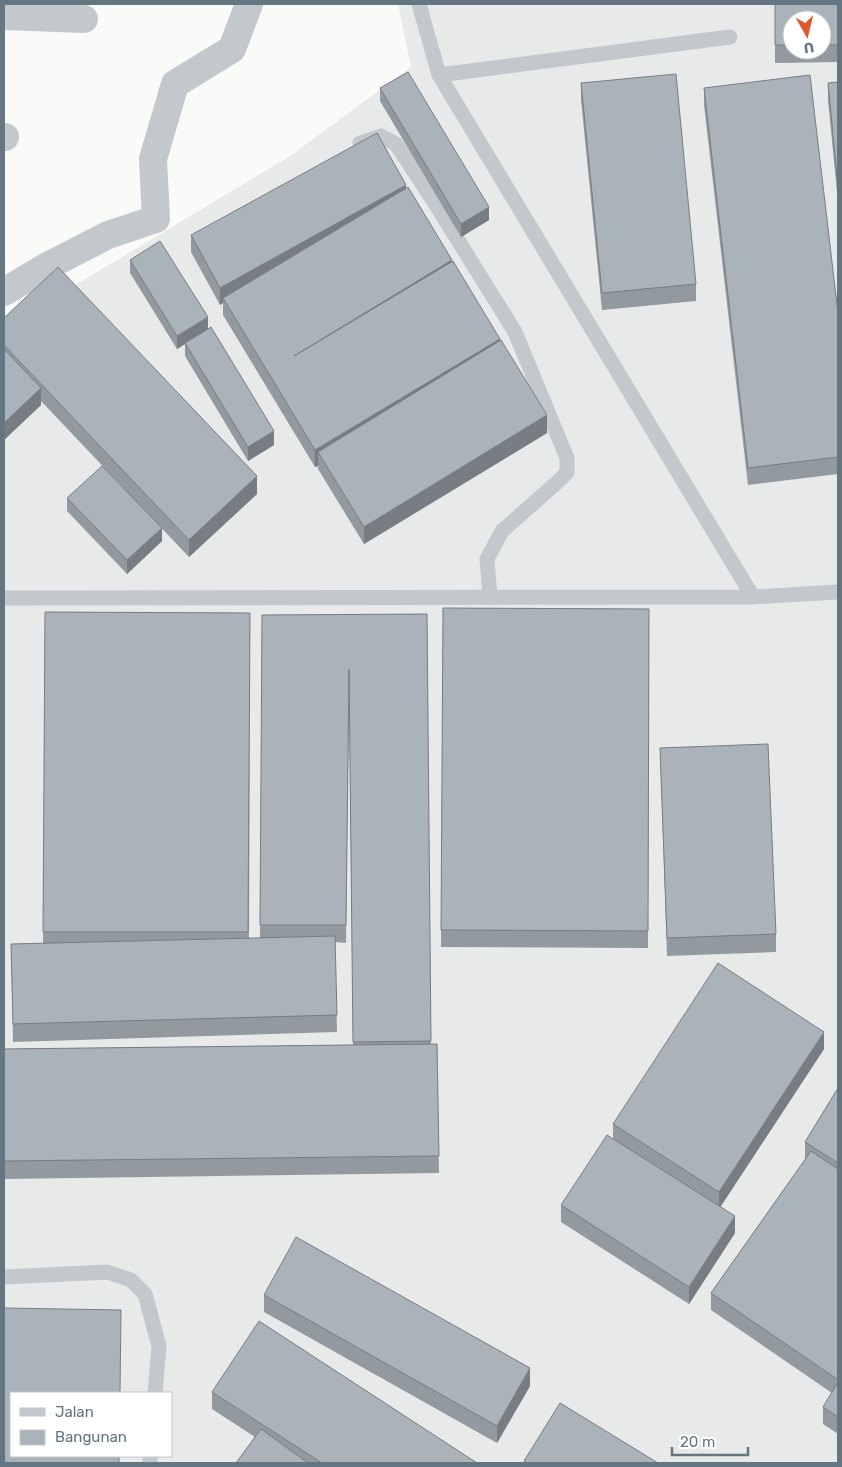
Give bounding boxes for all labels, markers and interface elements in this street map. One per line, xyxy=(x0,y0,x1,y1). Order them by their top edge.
north arrow xyxy=(782,10,832,60)
text: U xyxy=(803,38,815,57)
legend xyxy=(10,1392,172,1457)
text: Jalan xyxy=(55,1403,94,1421)
scale bar xyxy=(672,1424,748,1456)
text: Bangunan xyxy=(55,1428,127,1446)
text: 20 m xyxy=(680,1433,715,1451)

